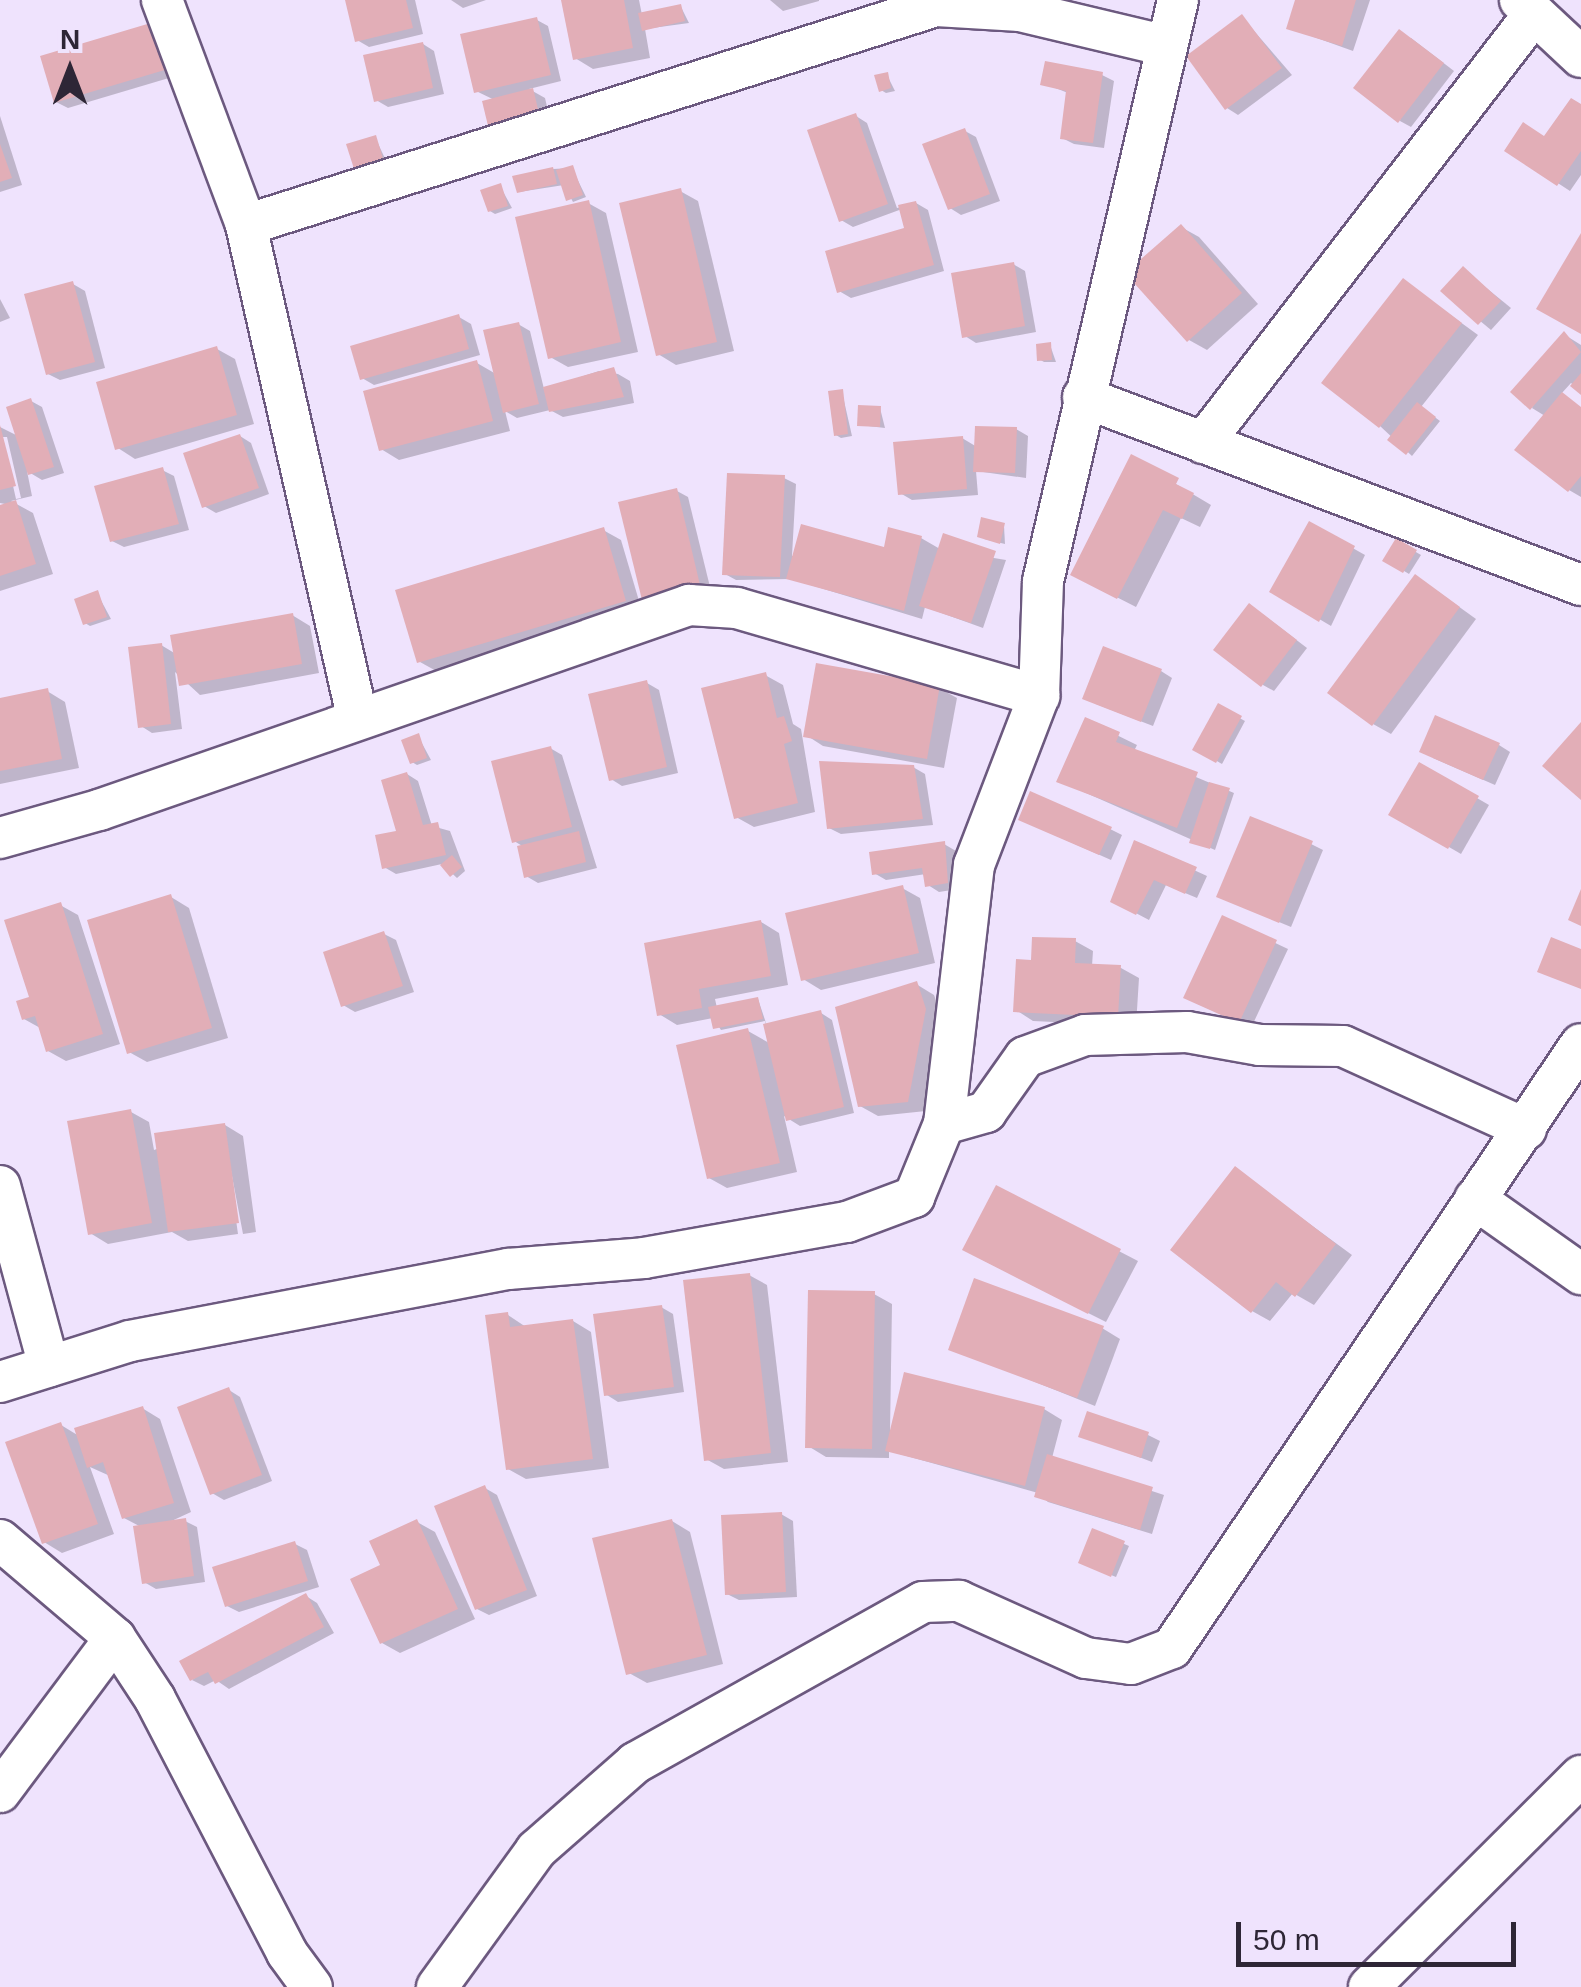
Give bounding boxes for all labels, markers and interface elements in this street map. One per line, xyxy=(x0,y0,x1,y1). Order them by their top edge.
north arrow xyxy=(20,20,120,120)
text: N xyxy=(60,24,80,55)
scale bar xyxy=(1241,1902,1521,1964)
text: 50 m xyxy=(1253,1923,1320,1956)

